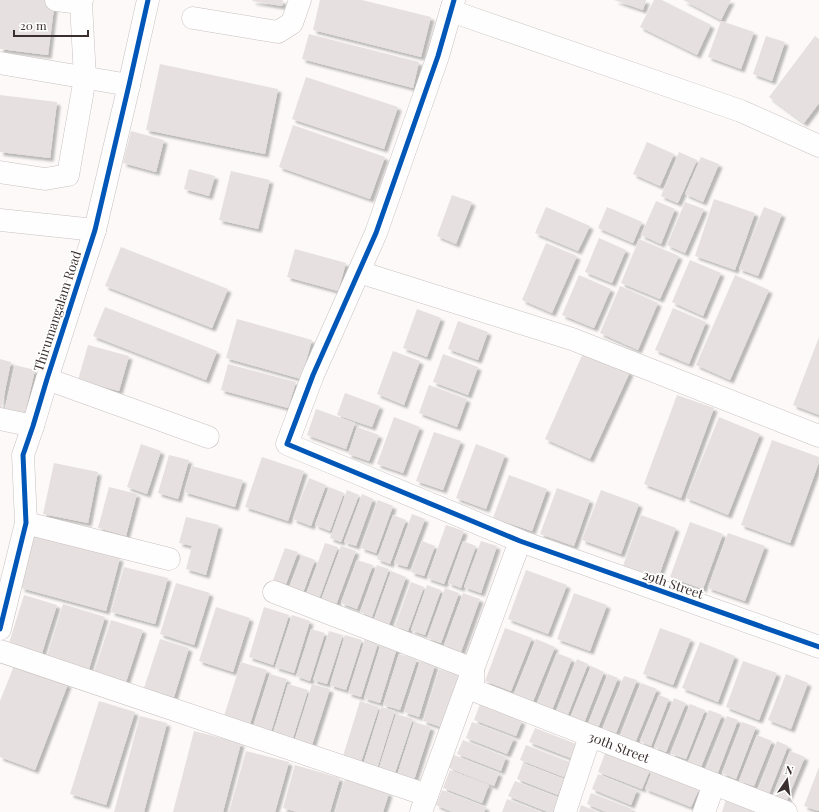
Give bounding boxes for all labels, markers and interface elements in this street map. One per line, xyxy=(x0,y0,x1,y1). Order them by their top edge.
scale bar xyxy=(14,12,88,38)
text: 20 m xyxy=(20,17,47,33)
street label: Thirumangalam Road xyxy=(29,248,84,373)
street label: 29th Street xyxy=(641,565,706,602)
street label: 30th Street xyxy=(586,727,652,766)
north arrow xyxy=(767,760,807,800)
text: N xyxy=(784,762,795,778)

